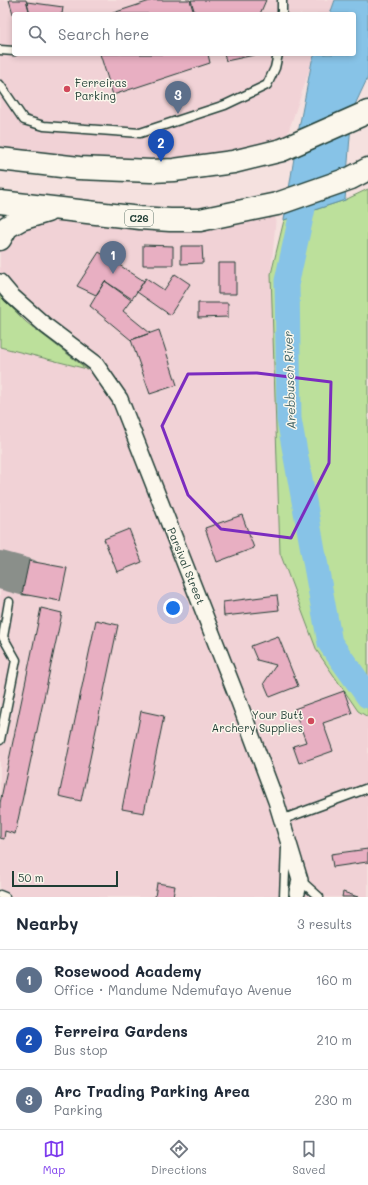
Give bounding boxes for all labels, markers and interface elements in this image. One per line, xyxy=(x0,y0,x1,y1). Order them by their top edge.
search box xyxy=(12,12,356,56)
icon: search xyxy=(26,23,48,45)
text: Search here xyxy=(58,24,149,44)
place label: Ferreiras Parking xyxy=(75,75,127,103)
pin: 3 xyxy=(165,81,191,114)
marker: Ferreiras Parking xyxy=(62,84,72,94)
pin: 2 xyxy=(148,129,174,162)
road number: C26 xyxy=(125,210,153,226)
pin: 1 xyxy=(100,241,126,274)
water label: Arebbusch River xyxy=(279,331,299,429)
street label: Parsival Street xyxy=(164,525,209,607)
your location xyxy=(163,598,183,618)
place label: Your Butt Archery Supplies xyxy=(212,707,303,735)
marker: Your Butt Archery Supplies xyxy=(306,716,316,726)
scale bar xyxy=(12,869,118,888)
text: 50 m xyxy=(18,870,44,885)
text: Nearby xyxy=(16,912,78,934)
text: 3 results xyxy=(297,915,352,932)
text: Rosewood Academy xyxy=(54,961,202,981)
text: 1 xyxy=(26,971,32,988)
text: 160 m xyxy=(316,971,352,988)
text: Office · Mandume Ndemufayo Avenue xyxy=(54,981,292,998)
text: Ferreira Gardens xyxy=(54,1021,188,1041)
text: 2 xyxy=(25,1031,33,1048)
text: 210 m xyxy=(316,1031,352,1048)
text: Bus stop xyxy=(54,1041,107,1058)
text: Arc Trading Parking Area xyxy=(54,1081,250,1101)
text: 3 xyxy=(25,1091,33,1108)
text: 230 m xyxy=(315,1091,352,1108)
text: Parking xyxy=(54,1101,102,1118)
tab: Map xyxy=(43,1138,65,1177)
tab: Directions xyxy=(151,1138,207,1177)
tab: Saved xyxy=(292,1138,325,1177)

